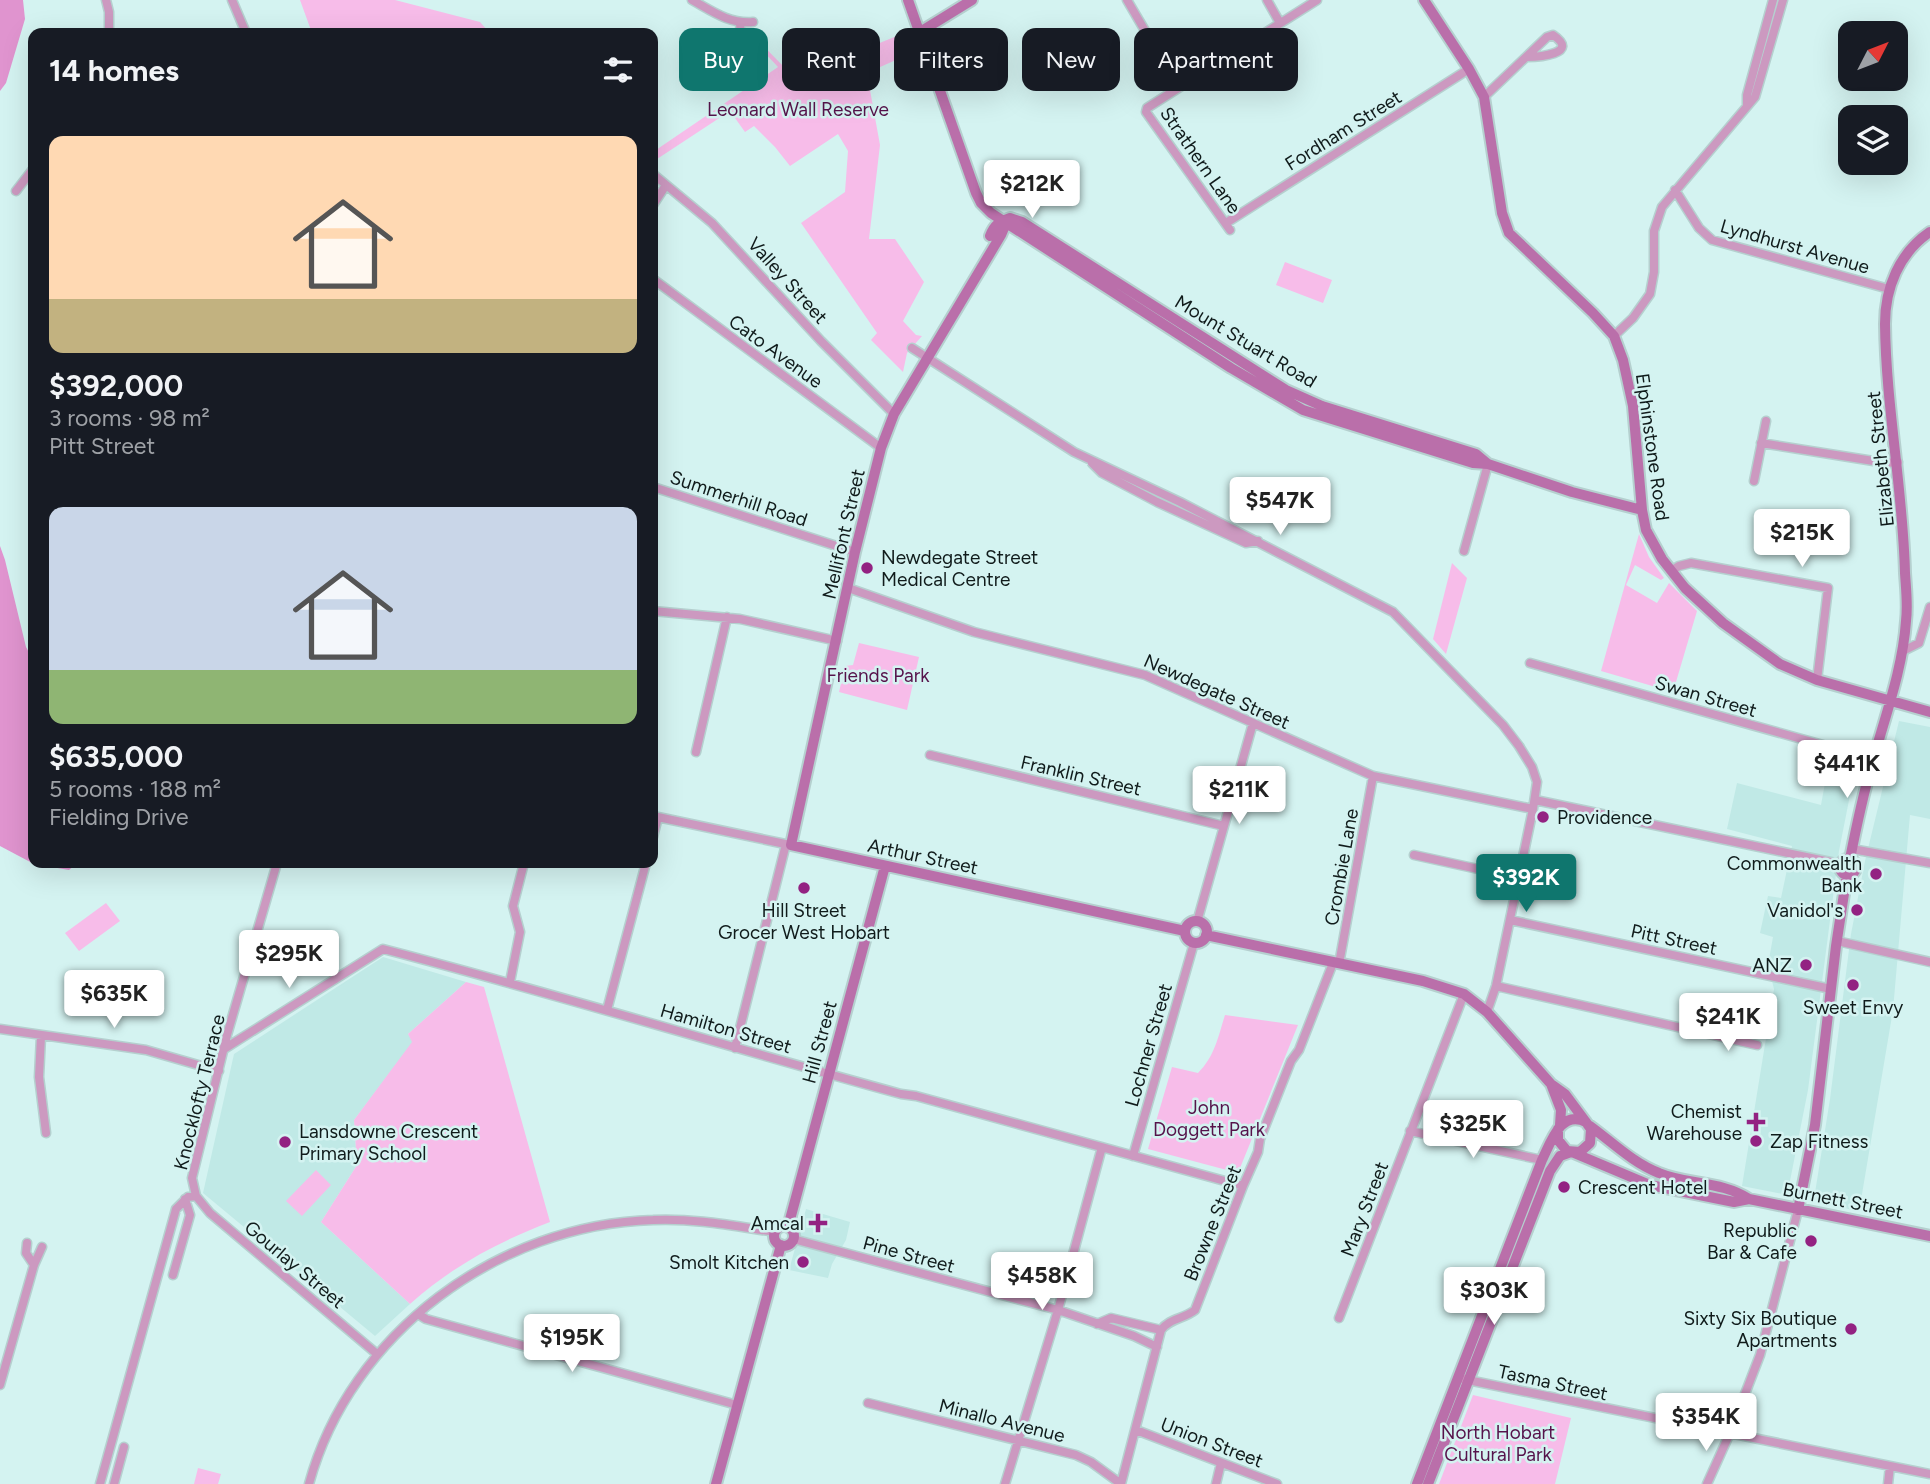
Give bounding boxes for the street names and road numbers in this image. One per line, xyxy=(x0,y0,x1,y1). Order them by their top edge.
street label: Fordham Street xyxy=(1281,85,1406,175)
street label: Strathern Lane xyxy=(1155,102,1246,218)
street label: Lyndhurst Avenue xyxy=(1718,214,1872,279)
street label: Valley Street xyxy=(743,232,832,328)
street label: Mount Stuart Road xyxy=(1171,290,1321,393)
street label: Cato Avenue xyxy=(724,310,827,393)
street label: Elphinstone Road xyxy=(1631,372,1674,522)
street label: Elizabeth Street xyxy=(1862,390,1899,528)
street label: Summerhill Road xyxy=(667,465,811,532)
street label: Mellifont Street xyxy=(817,467,870,601)
street label: Newdegate Street xyxy=(1140,649,1293,734)
street label: Swan Street xyxy=(1652,671,1759,722)
street label: Franklin Street xyxy=(1018,750,1143,801)
street label: Crombie Lane xyxy=(1320,807,1363,927)
street label: Arthur Street xyxy=(866,834,980,879)
street label: Pitt Street xyxy=(1629,919,1719,960)
street label: Lochner Street xyxy=(1120,981,1177,1109)
street label: Hill Street xyxy=(797,998,842,1086)
street label: Hamilton Street xyxy=(658,999,794,1058)
street label: Knocklofty Terrace xyxy=(169,1012,230,1172)
street label: Mary Street xyxy=(1336,1158,1393,1260)
street label: Browne Street xyxy=(1179,1162,1246,1284)
street label: Burnett Street xyxy=(1781,1178,1905,1223)
street label: Gourlay Street xyxy=(240,1216,350,1313)
street label: Pine Street xyxy=(860,1231,957,1278)
street label: Tasma Street xyxy=(1496,1360,1610,1405)
street label: Minallo Avenue xyxy=(936,1394,1067,1447)
street label: Union Street xyxy=(1157,1412,1266,1473)

